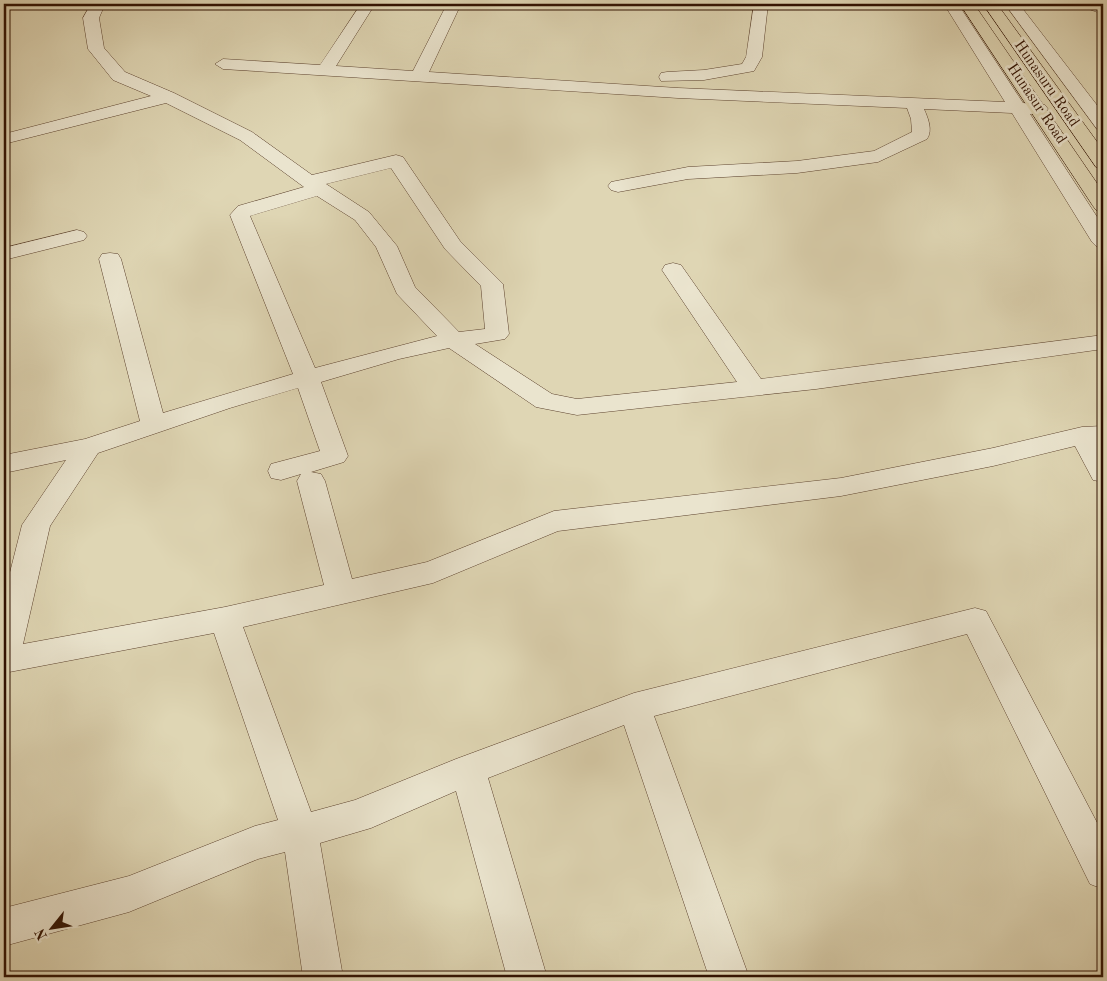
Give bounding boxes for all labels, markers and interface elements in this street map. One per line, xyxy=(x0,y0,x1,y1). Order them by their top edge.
street label: Hunasuru Road xyxy=(1011,38,1081,130)
street label: Hunasur Road xyxy=(1004,61,1068,147)
north arrow xyxy=(28,904,78,954)
text: N xyxy=(33,926,50,942)

